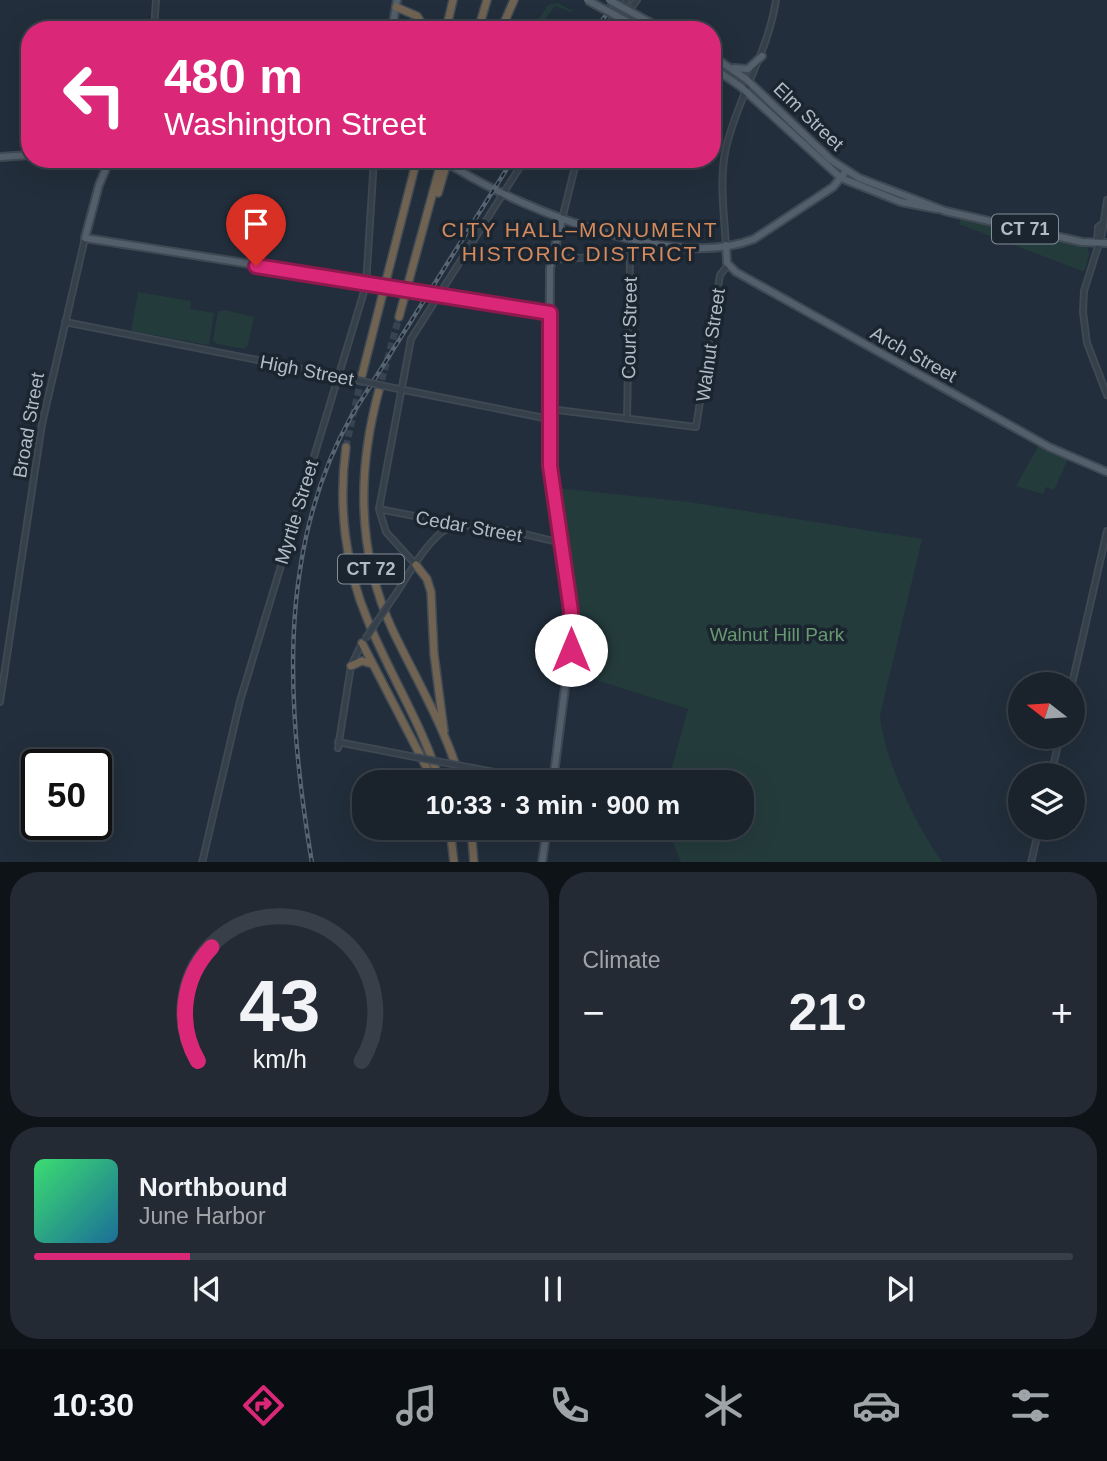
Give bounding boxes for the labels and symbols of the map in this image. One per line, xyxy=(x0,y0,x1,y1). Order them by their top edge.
street label: Elm Street xyxy=(769,78,848,155)
pin xyxy=(226,194,286,266)
road number: CT 71 xyxy=(992,214,1058,244)
district label: CITY HALL–MONUMENT HISTORIC DISTRICT xyxy=(441,218,719,265)
street label: Court Street xyxy=(618,276,641,379)
street label: Walnut Street xyxy=(692,286,729,403)
street label: Arch Street xyxy=(867,322,961,387)
street label: High Street xyxy=(258,351,356,390)
street label: Broad Street xyxy=(9,370,48,479)
street label: Myrtle Street xyxy=(271,457,322,567)
street label: Cedar Street xyxy=(414,507,524,546)
road number: CT 72 xyxy=(338,554,404,584)
position arrow xyxy=(534,613,608,687)
park label: Walnut Hill Park xyxy=(710,624,845,645)
north arrow xyxy=(1008,672,1085,749)
speed limit sign: 50 xyxy=(21,749,112,840)

